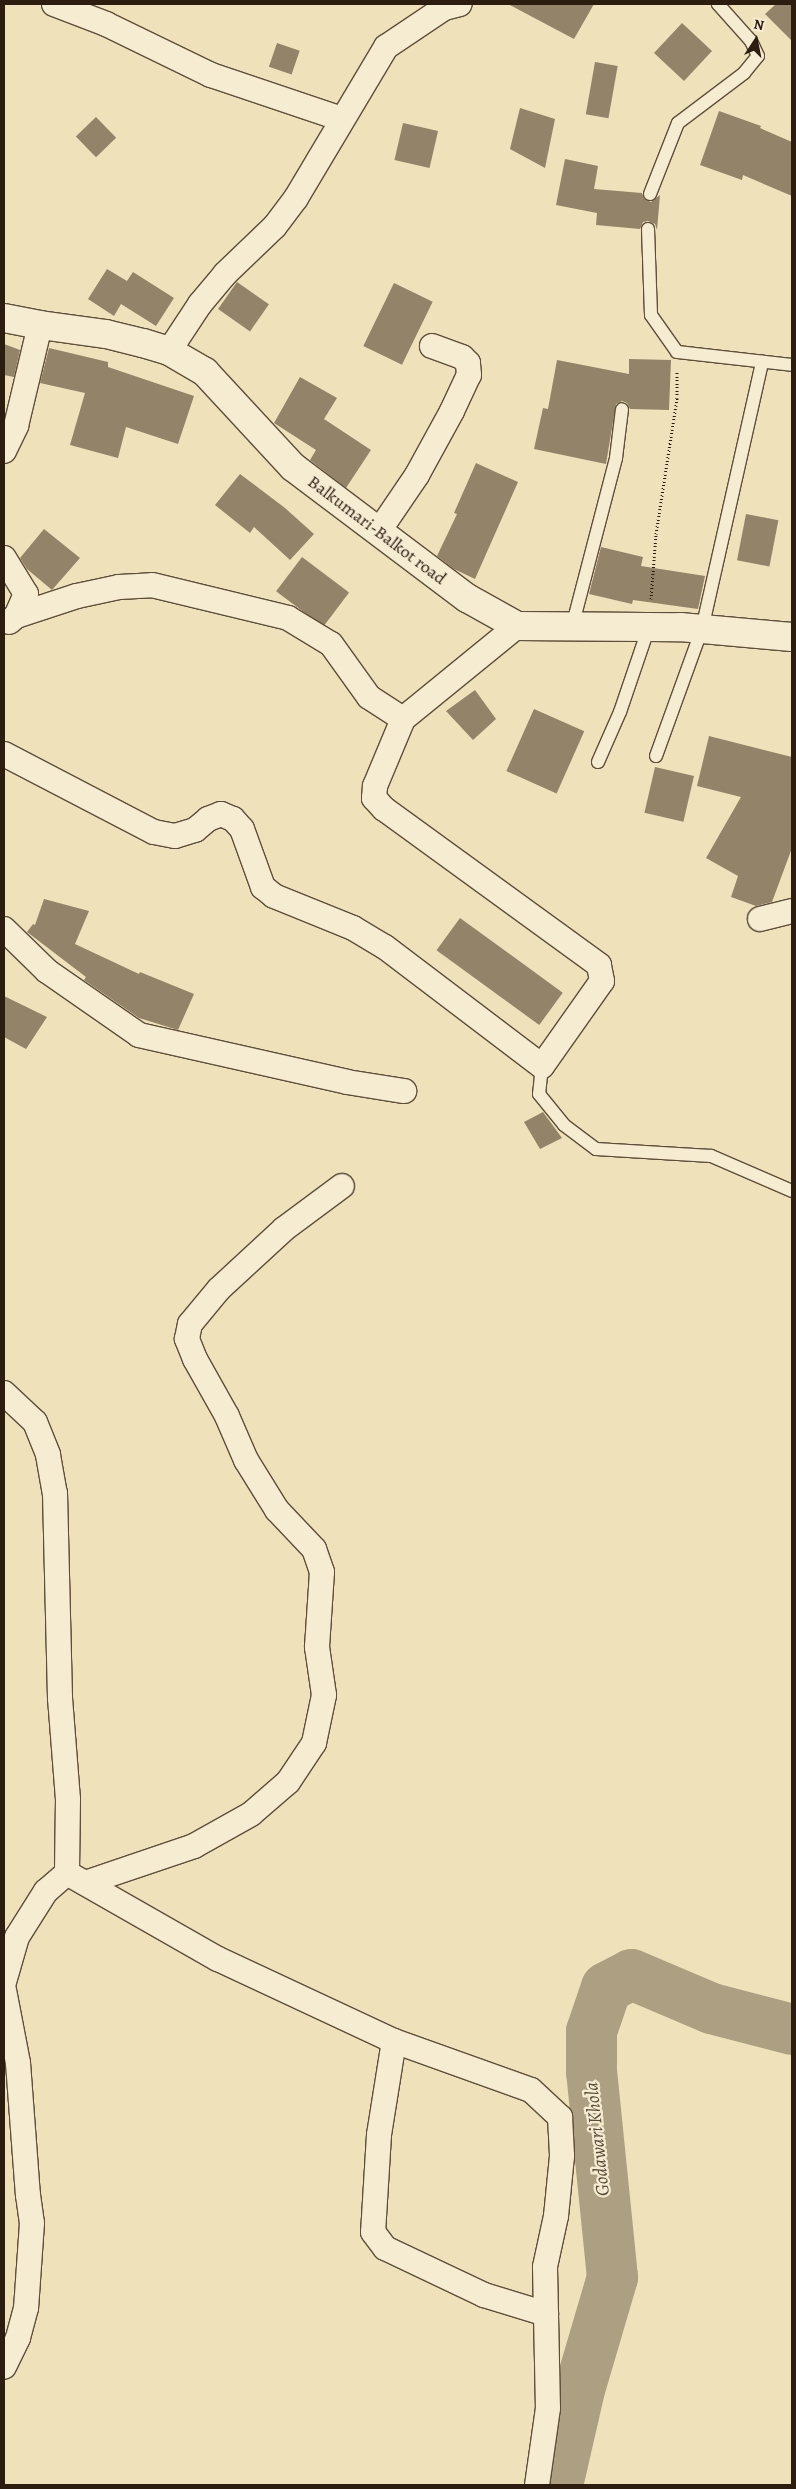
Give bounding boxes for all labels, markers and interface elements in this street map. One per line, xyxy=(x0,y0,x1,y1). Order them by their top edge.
text: N xyxy=(752,14,766,35)
north arrow xyxy=(731,15,781,65)
street label: Balkumari-Balkot road xyxy=(303,471,451,589)
water label: Godawari Khola xyxy=(581,2081,615,2197)

